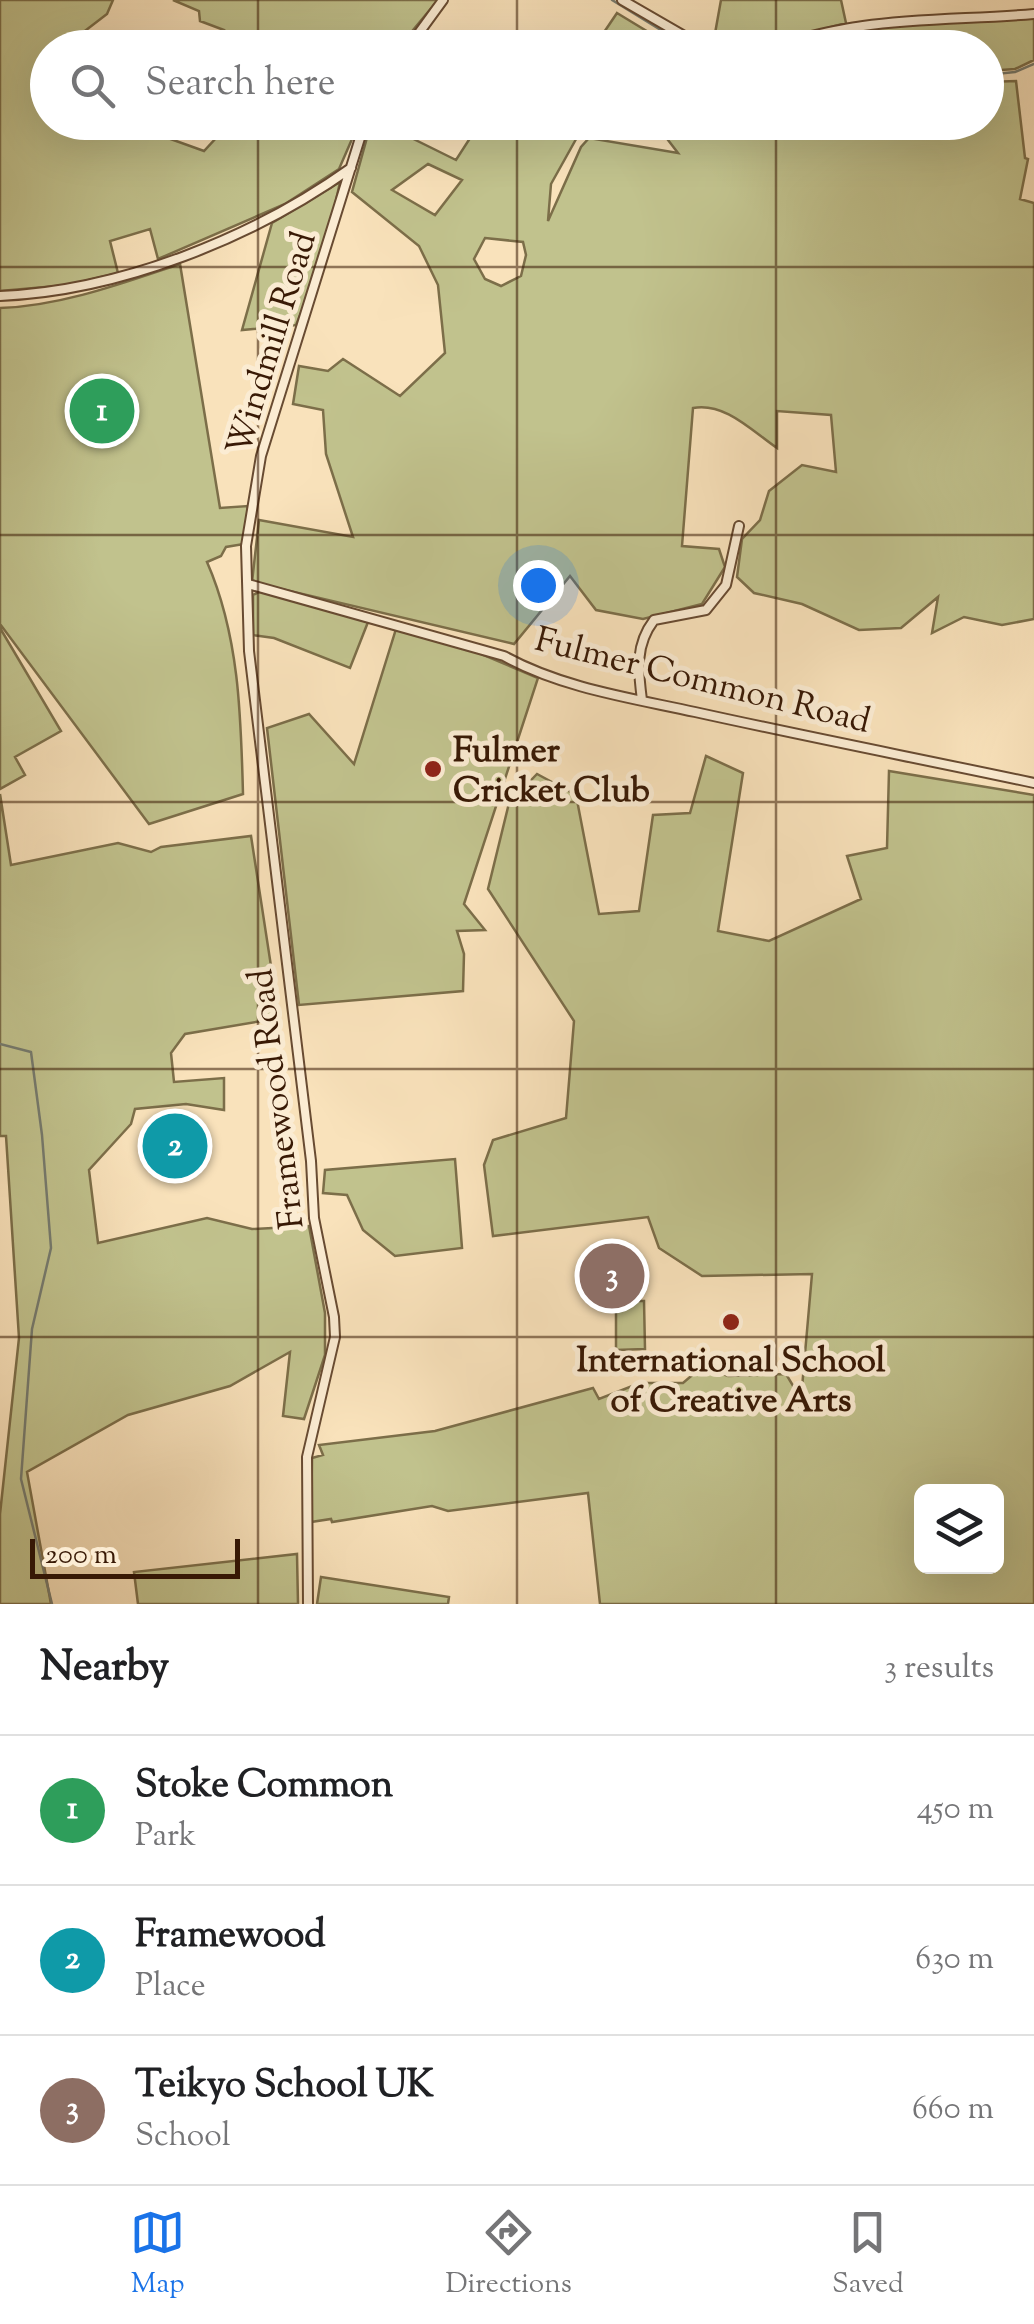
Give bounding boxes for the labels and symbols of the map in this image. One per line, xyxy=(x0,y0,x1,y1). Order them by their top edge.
street label: Windmill Road xyxy=(215,226,332,462)
pin: 1 xyxy=(70,374,134,448)
your location xyxy=(513,560,564,611)
street label: Fulmer Common Road xyxy=(529,616,876,749)
place label: Fulmer Cricket Club xyxy=(453,727,650,818)
marker: Fulmer Cricket Club xyxy=(422,758,444,780)
street label: Framewood Road xyxy=(237,965,320,1232)
pin: 2 xyxy=(142,1108,208,1184)
pin: 3 xyxy=(580,1238,644,1314)
marker: International School of Creative Arts xyxy=(720,1311,742,1333)
place label: International School of Creative Arts xyxy=(576,1337,886,1428)
scale bar xyxy=(30,1534,240,1578)

